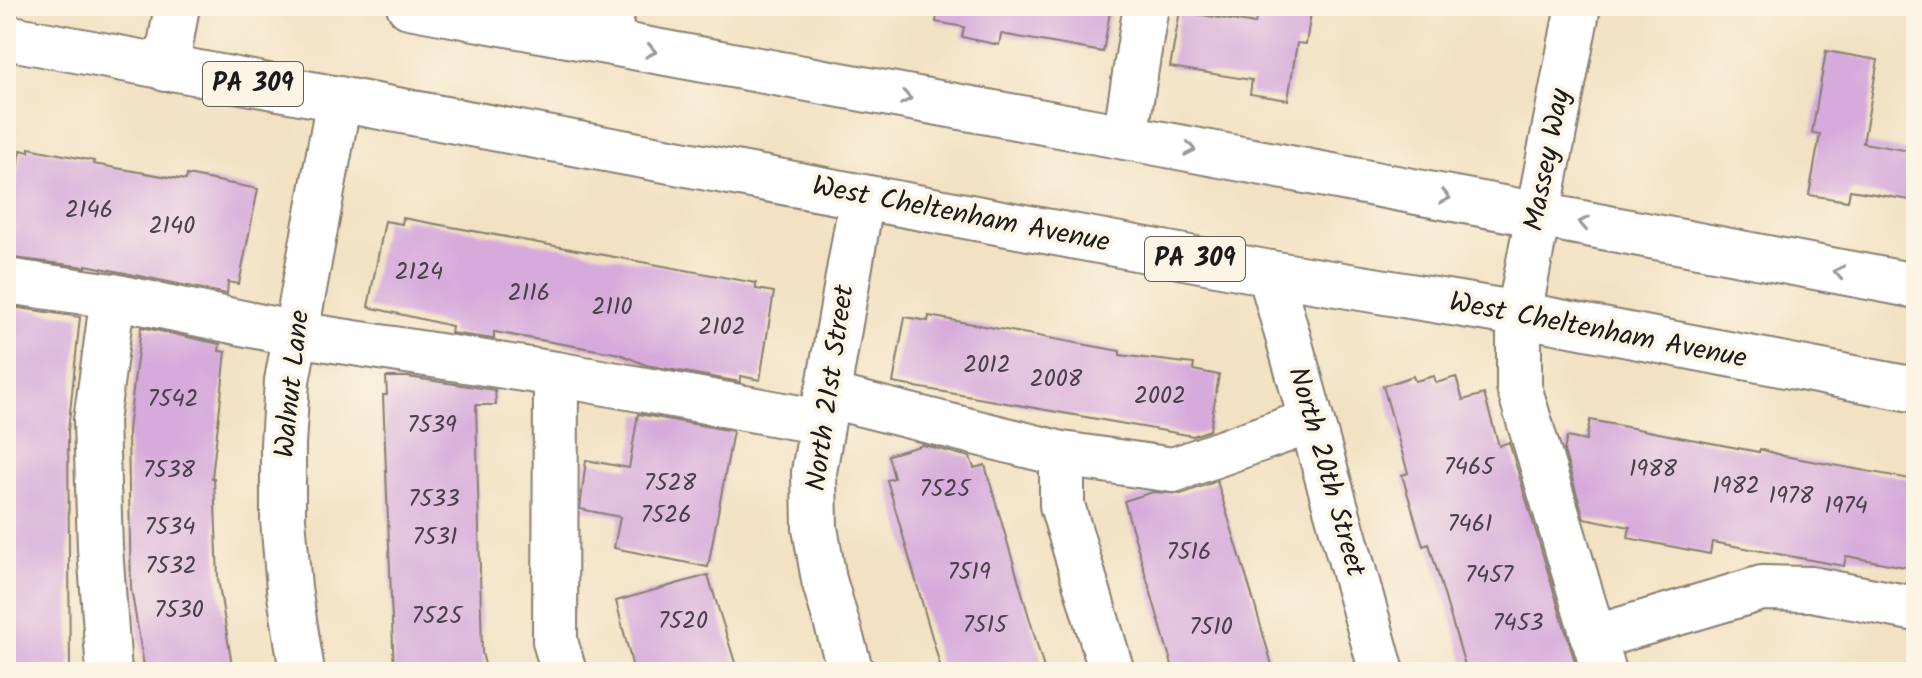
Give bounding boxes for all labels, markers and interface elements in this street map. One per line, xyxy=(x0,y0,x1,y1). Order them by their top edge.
one-way arrow xyxy=(644,41,658,58)
road number: PA 309 xyxy=(203,62,303,106)
street label: Massey Way xyxy=(1512,84,1584,235)
one-way arrow xyxy=(900,89,913,106)
one-way arrow xyxy=(1183,140,1197,157)
street label: West Cheltenham Avenue xyxy=(808,164,1114,266)
one-way arrow xyxy=(1439,188,1452,205)
house number: 2146 xyxy=(65,191,113,230)
house number: 2140 xyxy=(149,207,195,246)
one-way arrow xyxy=(1577,216,1591,233)
road number: PA 309 xyxy=(1145,237,1245,281)
house number: 2124 xyxy=(395,253,443,292)
one-way arrow xyxy=(1833,264,1846,281)
house number: 2116 xyxy=(508,274,550,313)
street label: West Cheltenham Avenue xyxy=(1445,280,1751,382)
street label: North 21st Street xyxy=(794,281,868,494)
house number: 2110 xyxy=(591,288,633,327)
street label: Walnut Lane xyxy=(263,308,323,460)
house number: 2102 xyxy=(698,308,746,347)
house number: 2012 xyxy=(963,346,1011,385)
house number: 2008 xyxy=(1030,360,1083,399)
street label: North 20th Street xyxy=(1275,362,1378,583)
house number: 2002 xyxy=(1134,377,1186,416)
house number: 7542 xyxy=(147,380,199,419)
house number: 7539 xyxy=(407,406,457,445)
house number: 7465 xyxy=(1444,448,1496,487)
house number: 1988 xyxy=(1629,450,1678,489)
house number: 7538 xyxy=(143,451,196,490)
house number: 7528 xyxy=(644,464,697,503)
house number: 1982 xyxy=(1712,467,1760,506)
house number: 7525 xyxy=(920,470,972,509)
house number: 1978 xyxy=(1769,477,1814,516)
house number: 7533 xyxy=(408,480,460,519)
house number: 1974 xyxy=(1824,487,1868,526)
house number: 7526 xyxy=(640,496,692,535)
house number: 7461 xyxy=(1447,505,1493,544)
house number: 7534 xyxy=(145,508,195,547)
house number: 7531 xyxy=(412,518,458,557)
house number: 7516 xyxy=(1167,533,1211,572)
house number: 7532 xyxy=(145,547,197,586)
house number: 7519 xyxy=(947,553,991,592)
house number: 7457 xyxy=(1465,556,1514,595)
house number: 7530 xyxy=(154,591,204,630)
house number: 7525 xyxy=(412,597,464,636)
house number: 7520 xyxy=(658,602,708,641)
house number: 7453 xyxy=(1493,604,1543,643)
house number: 7515 xyxy=(963,606,1009,645)
house number: 7510 xyxy=(1189,608,1233,647)

